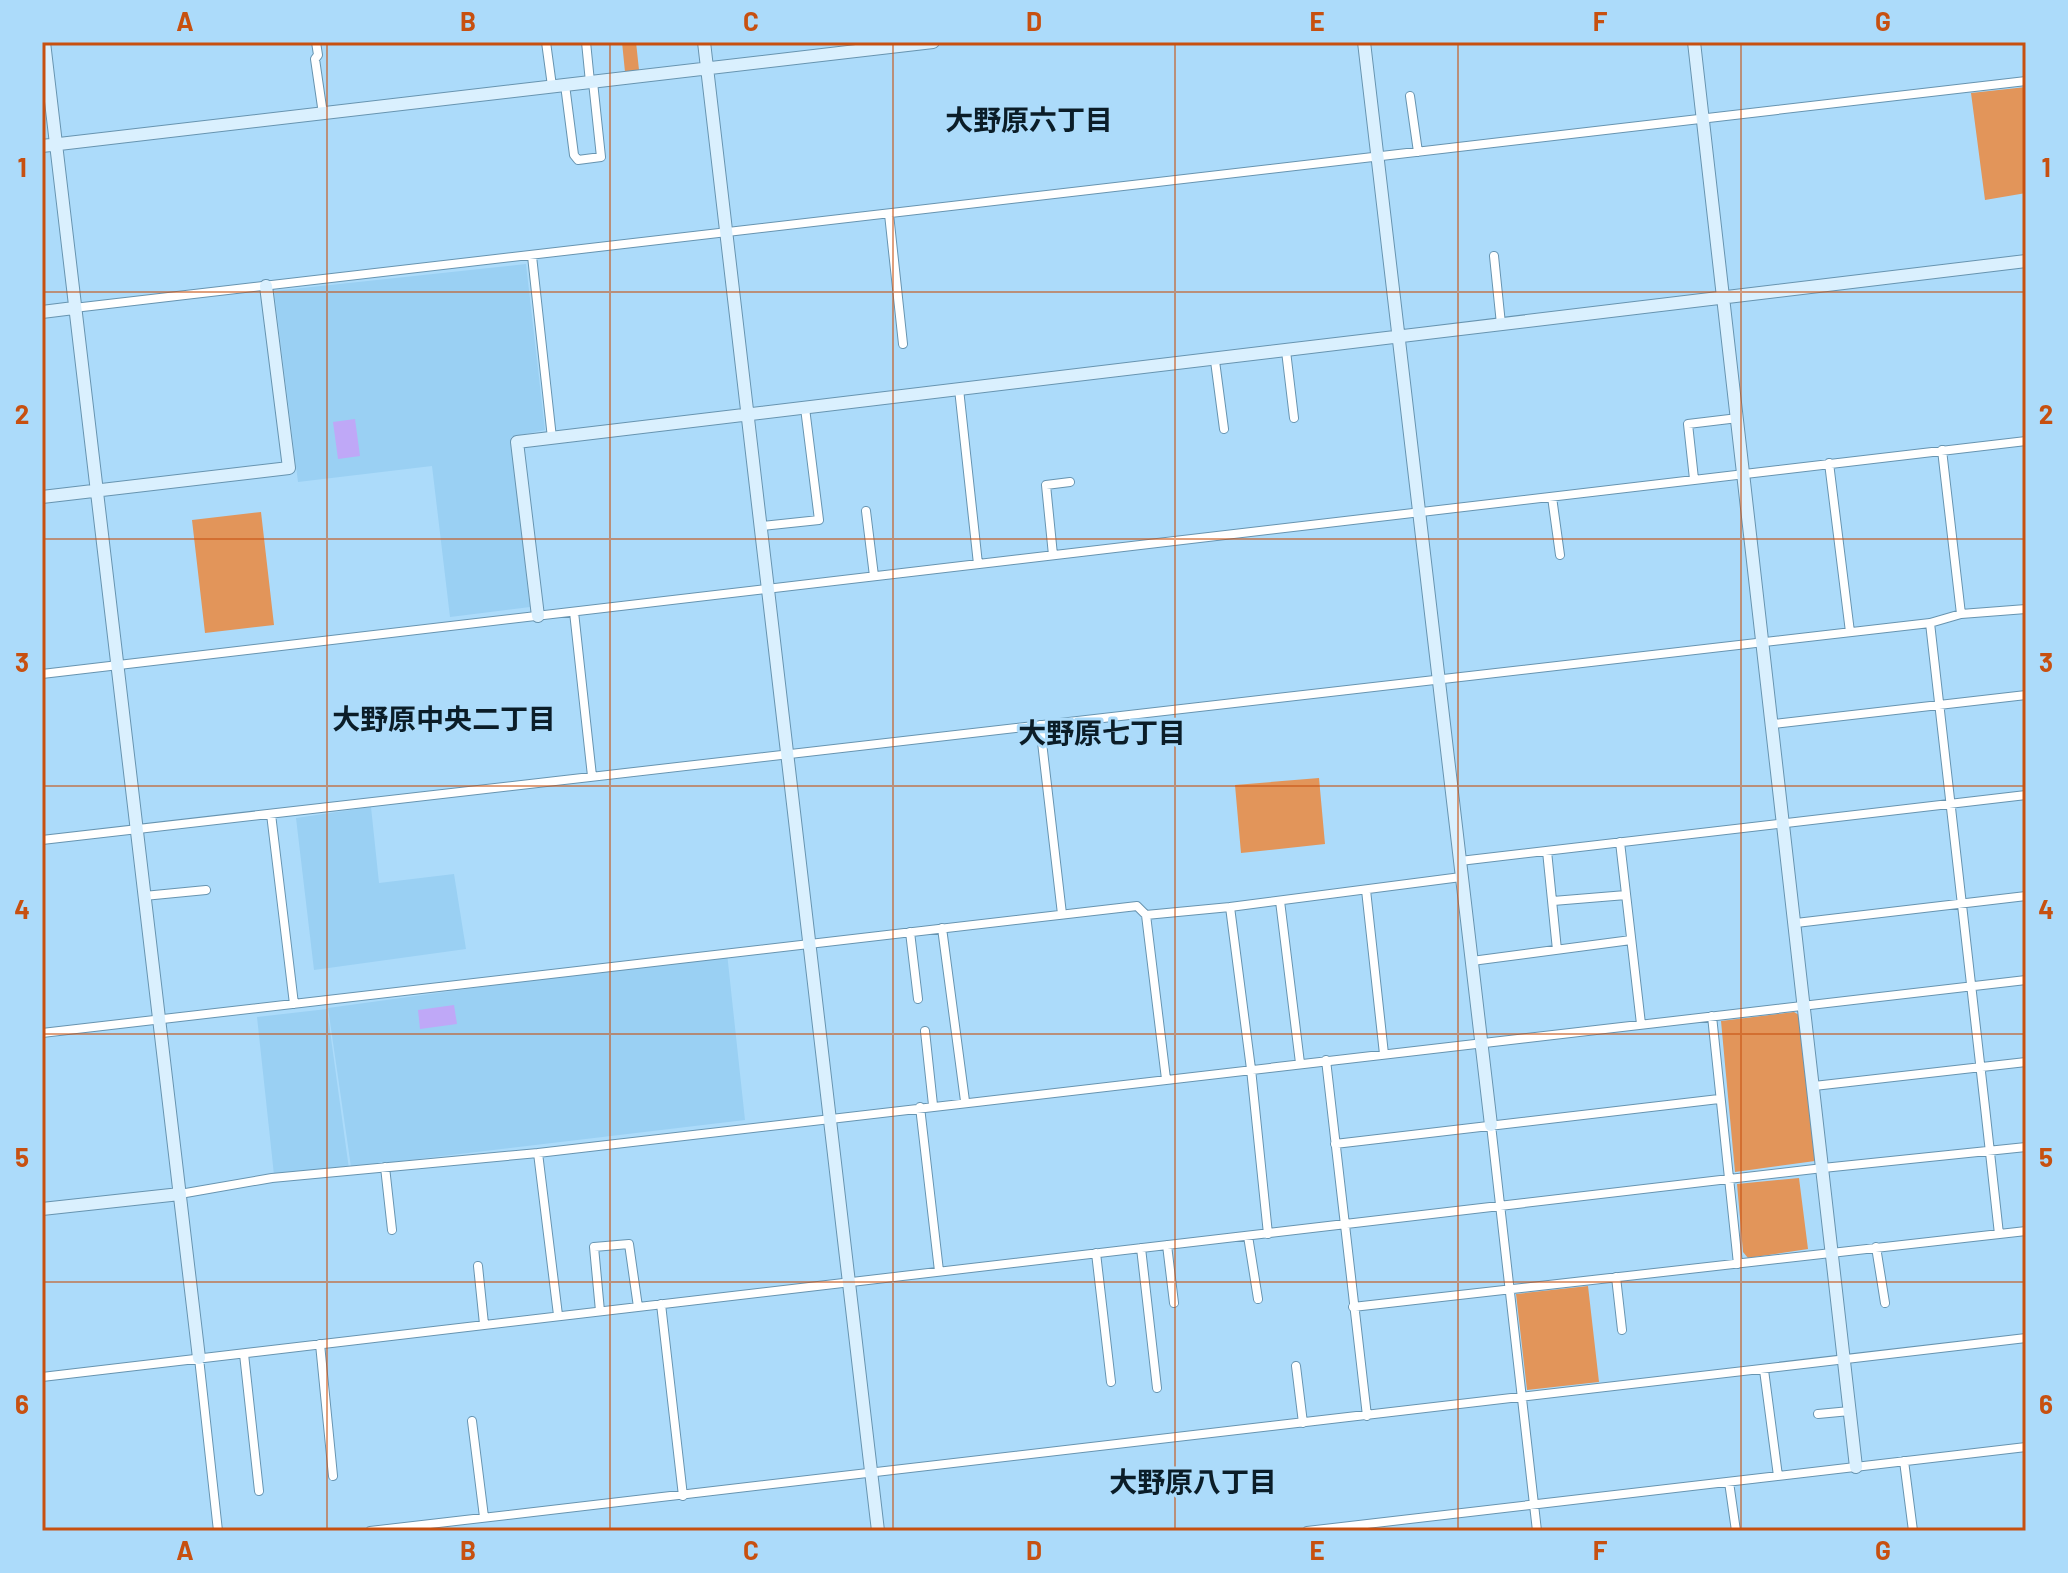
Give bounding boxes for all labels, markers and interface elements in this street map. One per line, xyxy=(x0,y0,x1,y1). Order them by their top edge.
text: A xyxy=(176,5,194,36)
text: B xyxy=(460,5,476,36)
text: C xyxy=(743,5,759,36)
text: D xyxy=(1026,5,1042,36)
text: E xyxy=(1309,5,1325,36)
text: F xyxy=(1593,5,1608,36)
text: G xyxy=(1875,5,1891,36)
district label: 大野原六丁目 xyxy=(945,102,1113,136)
text: 1 xyxy=(17,151,27,182)
text: 1 xyxy=(2041,151,2051,182)
text: 2 xyxy=(15,398,29,429)
text: 2 xyxy=(2039,398,2053,429)
text: 3 xyxy=(15,646,29,677)
text: 3 xyxy=(2039,646,2053,677)
district label: 大野原中央二丁目 xyxy=(332,701,556,735)
district label: 大野原七丁目 xyxy=(1018,715,1186,749)
text: 4 xyxy=(14,893,30,924)
text: 4 xyxy=(2038,893,2054,924)
text: 5 xyxy=(15,1141,29,1172)
text: 5 xyxy=(2039,1141,2053,1172)
text: 6 xyxy=(15,1388,29,1419)
text: 6 xyxy=(2039,1388,2053,1419)
district label: 大野原八丁目 xyxy=(1109,1464,1277,1498)
text: A xyxy=(176,1534,194,1565)
text: B xyxy=(460,1534,476,1565)
text: C xyxy=(743,1534,759,1565)
text: D xyxy=(1026,1534,1042,1565)
text: E xyxy=(1309,1534,1325,1565)
text: F xyxy=(1593,1534,1608,1565)
text: G xyxy=(1875,1534,1891,1565)

